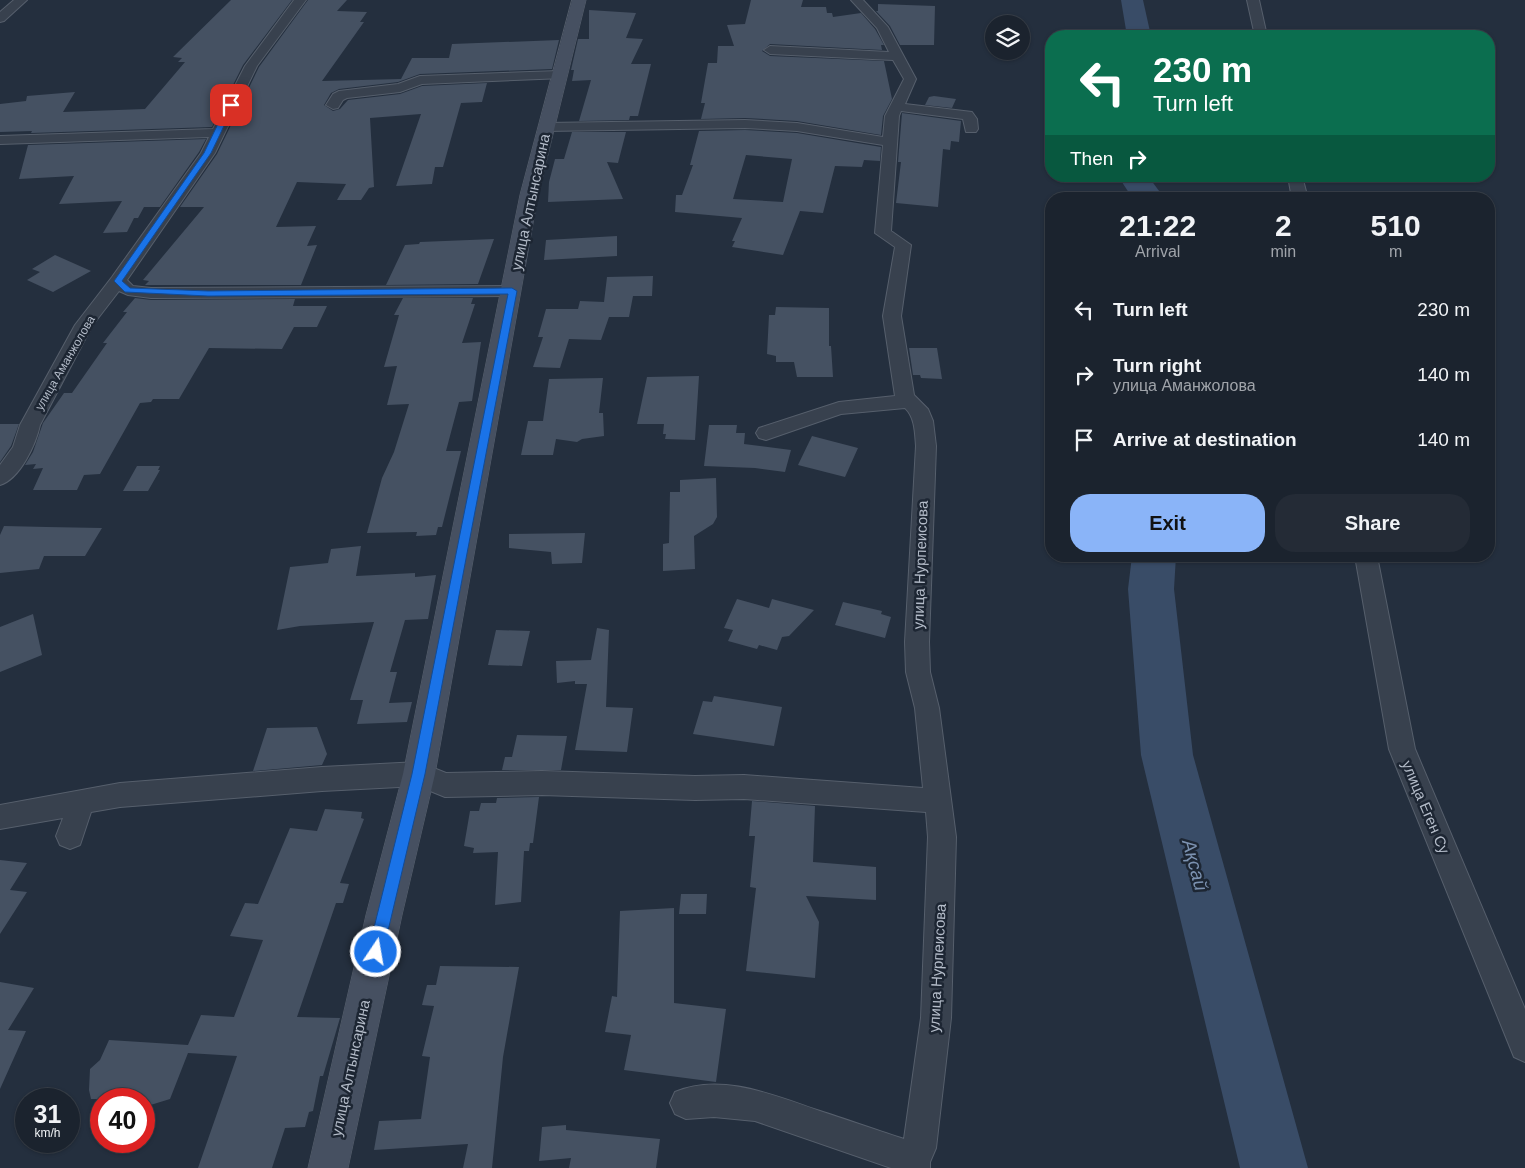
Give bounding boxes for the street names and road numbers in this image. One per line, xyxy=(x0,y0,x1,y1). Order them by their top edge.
street label: улица Алтынсарина xyxy=(507,131,553,272)
street label: улица Аманжолова xyxy=(32,313,98,413)
street label: улица Нурпеисова xyxy=(909,500,931,630)
street label: улица Еген Су xyxy=(1399,758,1453,857)
street label: улица Нурпеисова xyxy=(925,903,949,1033)
street label: улица Алтынсарина xyxy=(327,997,373,1138)

